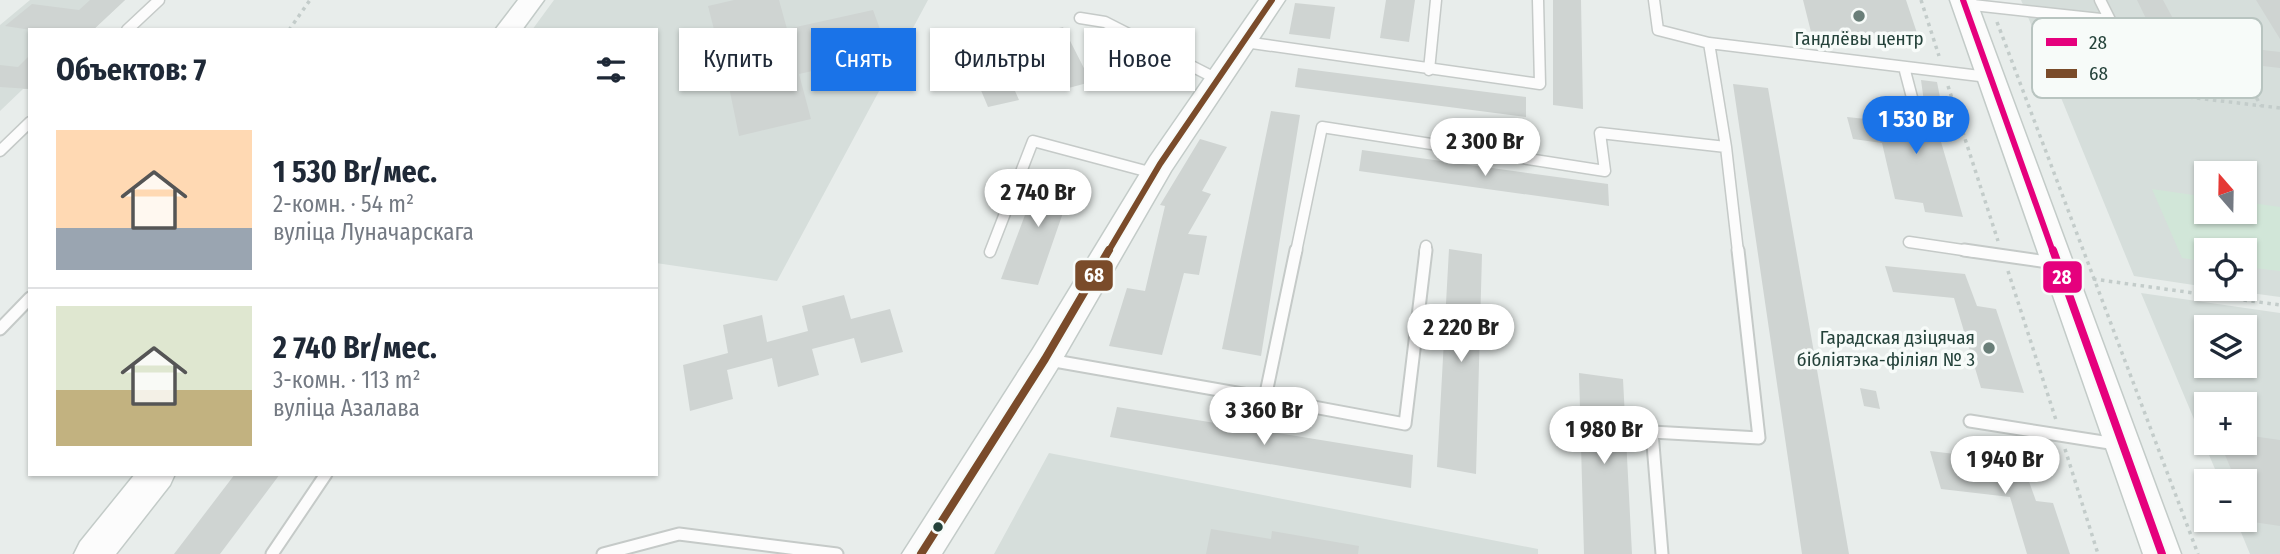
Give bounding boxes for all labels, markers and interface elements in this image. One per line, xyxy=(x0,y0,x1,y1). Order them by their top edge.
marker: Гандлёвы центр xyxy=(1851,8,1867,24)
legend xyxy=(2032,18,2262,98)
place label: Гандлёвы центр xyxy=(1795,27,1924,50)
chip: Купить xyxy=(679,28,797,91)
chip: Снять xyxy=(811,28,916,91)
chip: Фильтры xyxy=(930,28,1070,91)
chip: Новое xyxy=(1084,28,1195,91)
text: 28 xyxy=(2089,31,2107,54)
icon: filters xyxy=(592,51,630,89)
text: Объектов: 7 xyxy=(56,52,206,88)
text: 68 xyxy=(2089,62,2108,85)
pin: 1 530 Br xyxy=(1844,96,1988,156)
text: 1 530 Br xyxy=(1878,105,1954,133)
pin: 2 300 Br xyxy=(1413,118,1557,178)
text: 2 300 Br xyxy=(1446,127,1524,155)
text: 1 530 Br/мес. xyxy=(273,154,437,190)
icon: home xyxy=(112,158,196,242)
north arrow xyxy=(2194,161,2258,224)
map controls xyxy=(2194,161,2257,532)
pin: 2 740 Br xyxy=(966,170,1110,229)
text: 2 740 Br xyxy=(1001,178,1075,206)
text: 2-комн. · 54 m² xyxy=(273,190,414,218)
text: вуліца Луначарскага xyxy=(273,218,474,246)
button: locate xyxy=(2194,238,2257,301)
line badge: 68 xyxy=(1074,259,1114,292)
line badge: 28 xyxy=(2042,260,2083,294)
text: 68 xyxy=(1084,264,1104,287)
text: 28 xyxy=(2052,266,2071,289)
pin: 2 220 Br xyxy=(1389,304,1533,364)
text: 2 220 Br xyxy=(1423,313,1499,341)
button: layers xyxy=(2194,315,2257,378)
place label: Гарадская дзіцячая бібліятэка-філіял № 3 xyxy=(1797,326,1975,371)
text: 2 740 Br/мес. xyxy=(273,330,437,366)
icon: home xyxy=(112,334,196,418)
marker: Гарадская дзіцячая бібліятэка-філіял № 3 xyxy=(1981,340,1997,356)
text: 3-комн. · 113 m² xyxy=(273,366,421,394)
pin: 3 360 Br xyxy=(1192,388,1336,447)
button: + xyxy=(2194,392,2257,455)
text: вуліца Азалава xyxy=(273,394,420,422)
text: 3 360 Br xyxy=(1225,396,1303,424)
pin: 1 980 Br xyxy=(1532,406,1676,466)
text: 1 980 Br xyxy=(1565,415,1643,443)
pin: 1 940 Br xyxy=(1933,436,2077,496)
text: 1 940 Br xyxy=(1967,445,2043,473)
button: − xyxy=(2194,469,2257,532)
unlabelled marker xyxy=(931,520,945,534)

